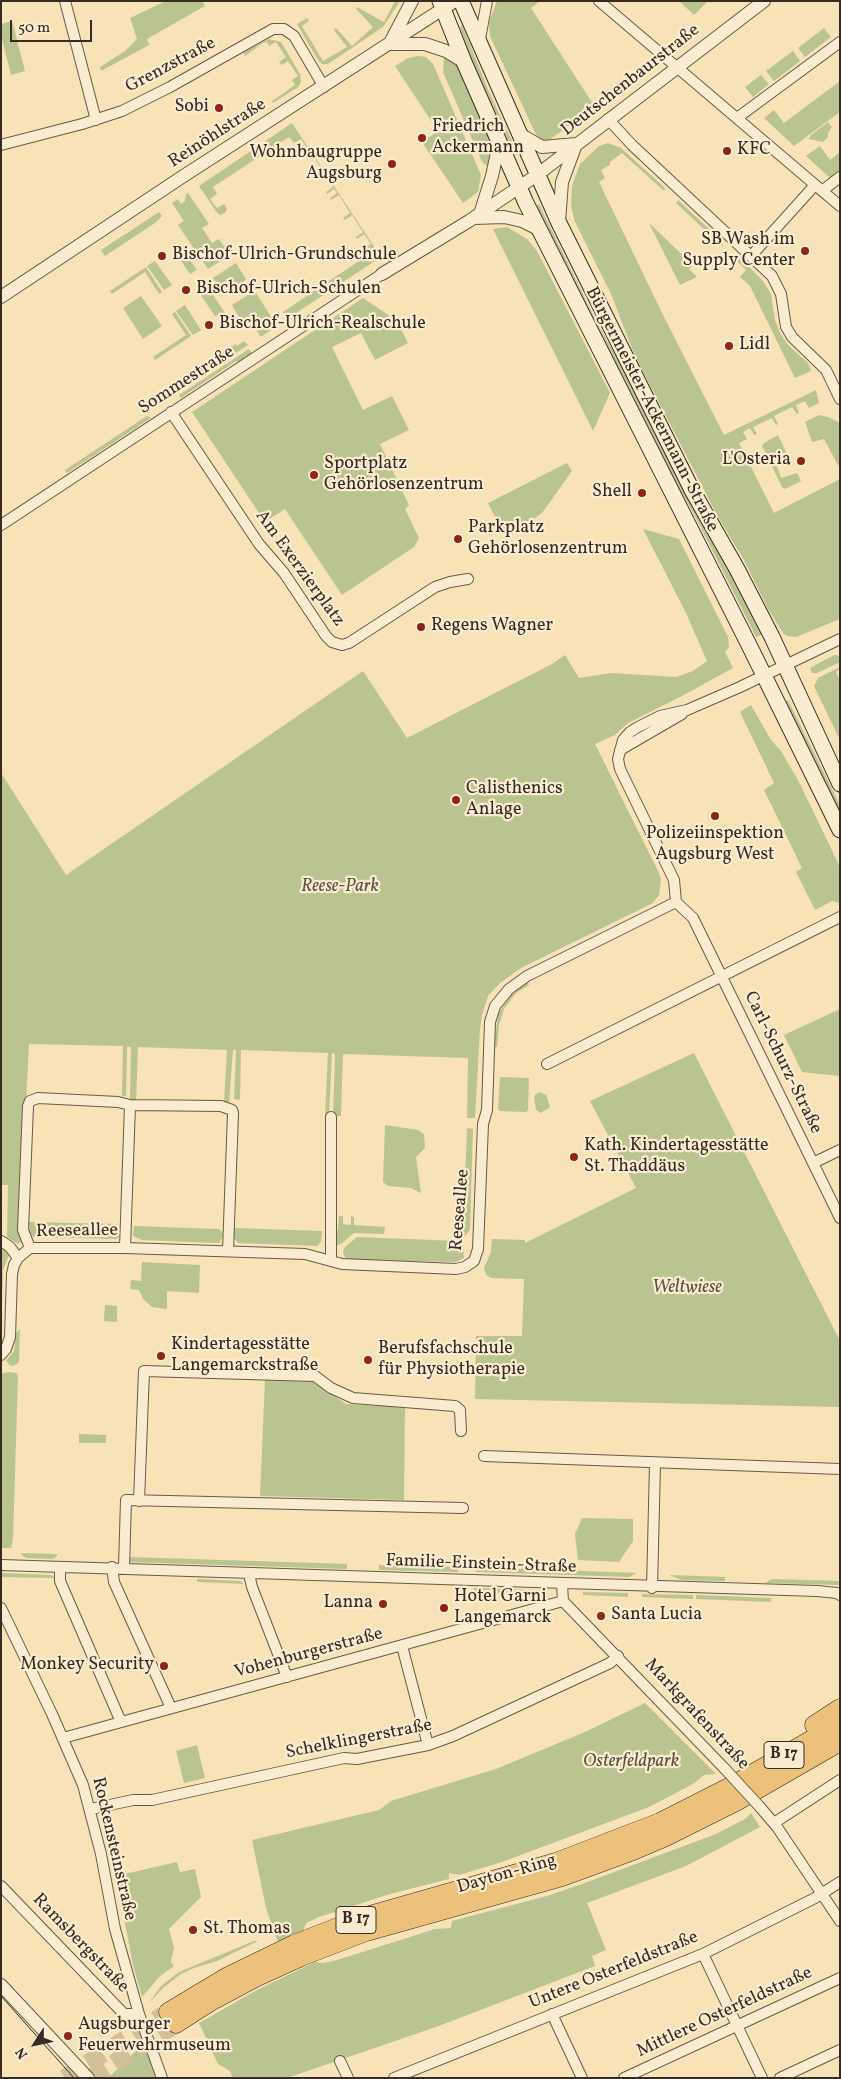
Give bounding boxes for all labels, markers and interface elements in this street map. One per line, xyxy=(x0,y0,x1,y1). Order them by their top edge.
scale bar xyxy=(12,10,95,42)
text: 50 m xyxy=(18,18,50,39)
street label: Deutschenbaurstraße xyxy=(557,20,705,142)
street label: Grenzstraße xyxy=(122,33,220,99)
street label: Reinöhlstraße xyxy=(165,94,271,174)
place label: Sobi xyxy=(174,97,209,119)
marker: Sobi xyxy=(213,102,225,114)
place label: Friedrich Ackermann xyxy=(432,117,524,160)
marker: Friedrich Ackermann xyxy=(416,132,428,144)
place label: KFC xyxy=(737,140,771,162)
place label: Wohnbaugruppe Augsburg xyxy=(250,143,382,186)
marker: KFC xyxy=(721,145,733,157)
marker: Wohnbaugruppe Augsburg xyxy=(386,158,398,170)
place label: SB Wash im Supply Center xyxy=(683,230,795,272)
place label: Bischof-Ulrich-Grundschule xyxy=(172,245,396,267)
marker: SB Wash im Supply Center xyxy=(799,245,811,257)
marker: Bischof-Ulrich-Grundschule xyxy=(156,250,168,262)
place label: Bischof-Ulrich-Schulen xyxy=(196,279,381,301)
marker: Bischof-Ulrich-Schulen xyxy=(180,284,192,296)
street label: Bürgermeister-Ackermann-Straße xyxy=(580,284,722,536)
place label: Bischof-Ulrich-Realschule xyxy=(219,314,426,336)
marker: Bischof-Ulrich-Realschule xyxy=(203,319,215,331)
place label: Lidl xyxy=(739,335,770,357)
marker: Lidl xyxy=(723,340,735,352)
street label: Sommestraße xyxy=(135,342,239,420)
place label: L'Osteria xyxy=(722,450,791,472)
place label: Sportplatz Gehörlosenzentrum xyxy=(324,454,484,496)
marker: L'Osteria xyxy=(795,455,807,467)
marker: Sportplatz Gehörlosenzentrum xyxy=(308,469,320,481)
place label: Shell xyxy=(592,482,632,504)
marker: Shell xyxy=(636,487,648,499)
street label: Am Exerzierplatz xyxy=(250,507,348,631)
place label: Parkplatz Gehörlosenzentrum xyxy=(468,518,628,560)
marker: Parkplatz Gehörlosenzentrum xyxy=(452,533,464,545)
place label: Regens Wagner xyxy=(431,616,553,638)
marker: Regens Wagner xyxy=(415,621,427,633)
place label: Calisthenics Anlage xyxy=(466,779,563,822)
marker: Calisthenics Anlage xyxy=(450,794,462,806)
marker: Polizeiinspektion Augsburg West xyxy=(709,810,721,822)
place label: Polizeiinspektion Augsburg West xyxy=(646,824,784,866)
park label: Reese-Park xyxy=(301,877,379,899)
street label: Carl-Schurz-Straße xyxy=(738,988,826,1138)
place label: Kath. Kindertagesstätte St. Thaddäus xyxy=(584,1136,769,1178)
marker: Kath. Kindertagesstätte St. Thaddäus xyxy=(568,1151,580,1163)
street label: Reeseallee xyxy=(447,1168,475,1252)
street label: Reeseallee xyxy=(36,1220,118,1244)
park label: Weltwiese xyxy=(652,1278,722,1300)
place label: Kindertagesstätte Langemarckstraße xyxy=(171,1335,318,1378)
place label: Berufsfachschule für Physiotherapie xyxy=(378,1339,525,1382)
marker: Kindertagesstätte Langemarckstraße xyxy=(155,1350,167,1362)
marker: Berufsfachschule für Physiotherapie xyxy=(362,1354,374,1366)
street label: Familie-Einstein-Straße xyxy=(385,1551,577,1579)
place label: Hotel Garni Langemarck xyxy=(454,1587,551,1630)
place label: Lanna xyxy=(324,1593,373,1615)
marker: Lanna xyxy=(377,1598,389,1610)
marker: Hotel Garni Langemarck xyxy=(438,1602,450,1614)
place label: Santa Lucia xyxy=(611,1605,702,1627)
marker: Santa Lucia xyxy=(595,1610,607,1622)
street label: Vohenburgerstraße xyxy=(232,1624,386,1684)
place label: Monkey Security xyxy=(20,1655,154,1677)
street label: Markgrafenstraße xyxy=(639,1655,753,1775)
marker: Monkey Security xyxy=(158,1660,170,1672)
street label: Schelklingerstraße xyxy=(284,1715,434,1765)
road number: B 17 xyxy=(764,1742,804,1768)
park label: Osterfeldpark xyxy=(583,1752,679,1774)
street label: Rockensteinstraße xyxy=(86,1775,140,1923)
street label: Dayton-Ring xyxy=(455,1851,559,1899)
street label: Ramsbergstraße xyxy=(27,1890,133,1998)
road number: B 17 xyxy=(336,1906,376,1934)
place label: St. Thomas xyxy=(203,1919,290,1941)
marker: St. Thomas xyxy=(187,1924,199,1936)
street label: Untere Osterfeldstraße xyxy=(526,1927,702,2015)
street label: Mittlere Osterfeldstraße xyxy=(634,1963,816,2063)
place label: Augsburger Feuerwehrmuseum xyxy=(78,2015,231,2058)
north arrow xyxy=(10,2019,60,2069)
marker: Augsburger Feuerwehrmuseum xyxy=(62,2030,74,2042)
text: N xyxy=(12,2043,33,2063)

